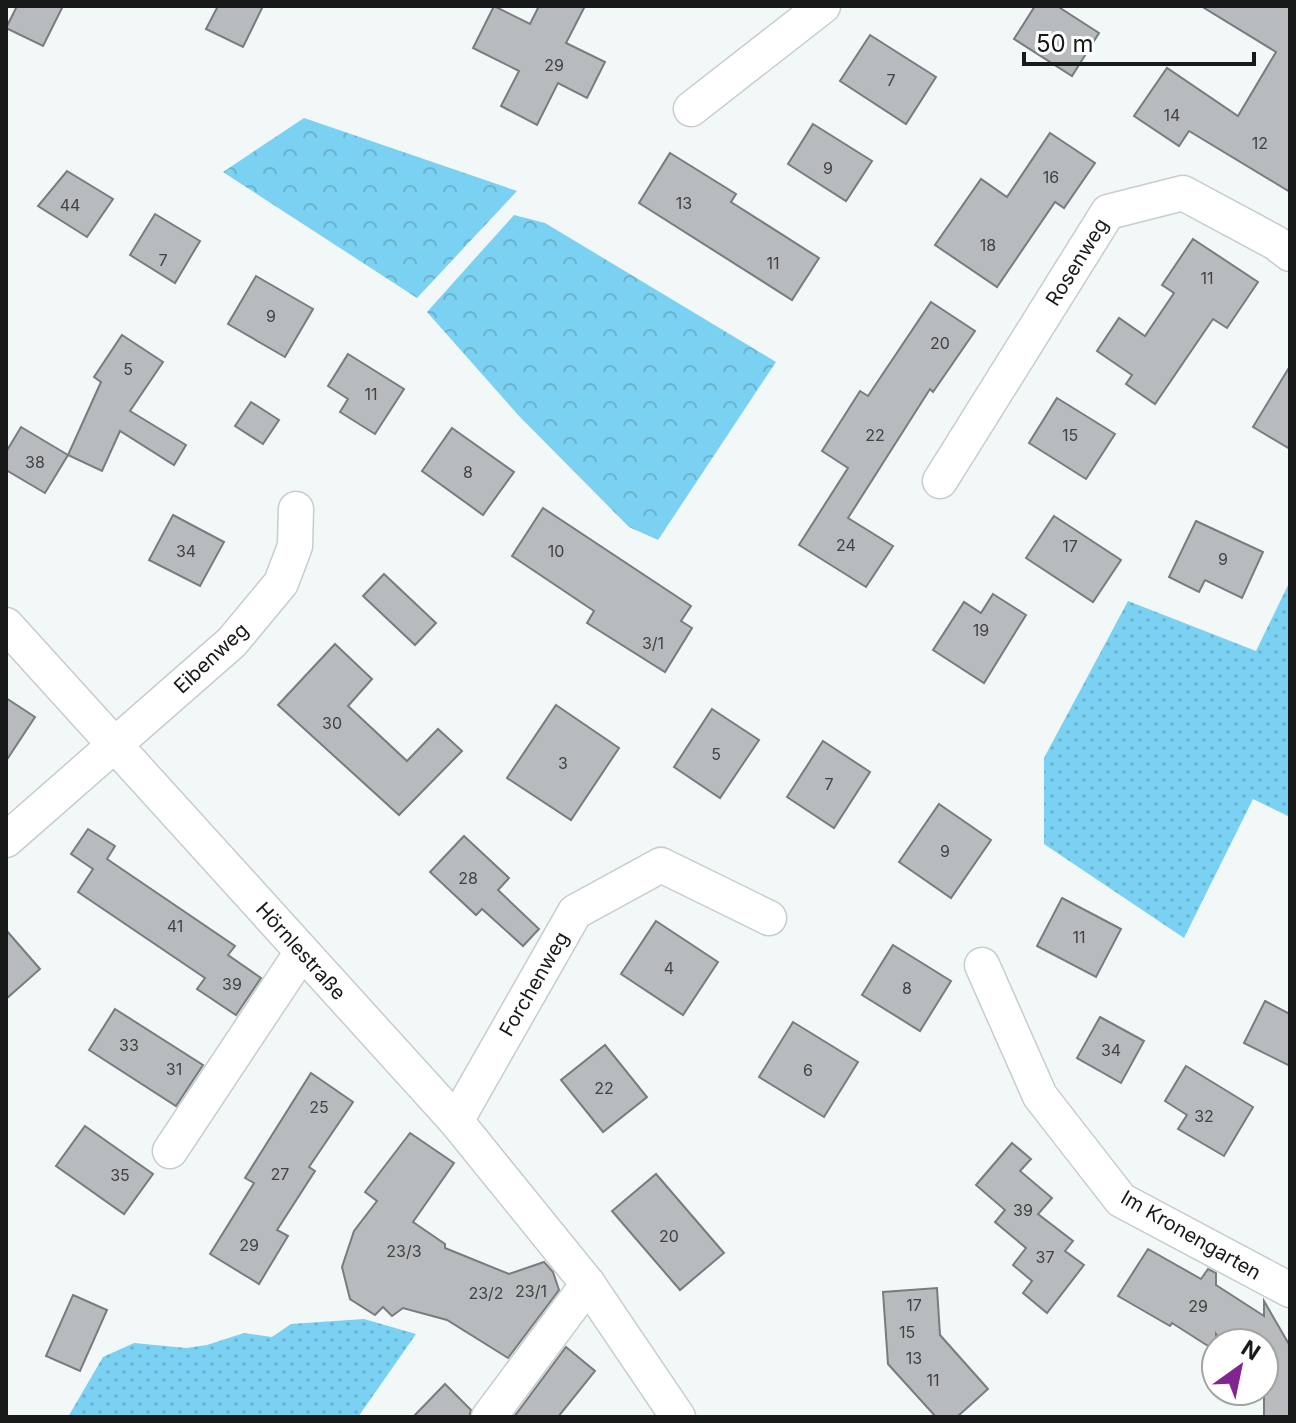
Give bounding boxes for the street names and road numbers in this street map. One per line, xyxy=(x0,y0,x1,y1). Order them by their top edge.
street label: Rosenweg xyxy=(1041,214,1113,310)
street label: Eibenweg xyxy=(169,618,253,698)
street label: Hörnlestraße xyxy=(251,897,351,1005)
street label: Forchenweg xyxy=(494,927,574,1041)
street label: Im Kronengarten xyxy=(1117,1185,1265,1285)

